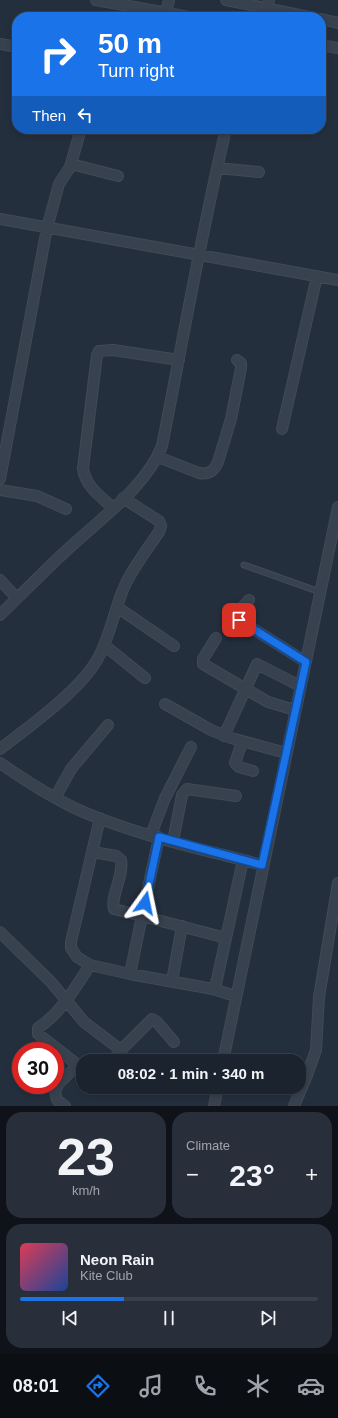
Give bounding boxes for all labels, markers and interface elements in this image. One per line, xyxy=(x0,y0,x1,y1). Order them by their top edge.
icon: right xyxy=(32,28,84,80)
text: 50 m xyxy=(98,28,162,59)
text: Turn right xyxy=(98,61,174,81)
icon: left xyxy=(74,104,96,126)
text: Then xyxy=(32,107,66,124)
pin xyxy=(222,603,256,637)
icon: arrive xyxy=(228,609,250,631)
position arrow xyxy=(124,882,166,924)
speed limit sign: 30 xyxy=(12,1042,64,1094)
text: 08:02 · 1 min · 340 m xyxy=(118,1065,264,1082)
text: 23 xyxy=(57,1128,115,1186)
text: Climate xyxy=(186,1138,230,1153)
text: 23° xyxy=(229,1159,275,1192)
text: − xyxy=(186,1162,199,1187)
text: + xyxy=(305,1162,318,1187)
text: km/h xyxy=(72,1183,100,1198)
text: Neon Rain xyxy=(80,1251,154,1268)
text: Kite Club xyxy=(80,1268,133,1283)
icon: previous xyxy=(59,1307,81,1329)
icon: pause xyxy=(158,1307,180,1329)
icon: next xyxy=(257,1307,279,1329)
icon: directions xyxy=(84,1372,112,1400)
icon: music xyxy=(137,1372,165,1400)
icon: phone xyxy=(191,1372,219,1400)
icon: climate xyxy=(244,1372,272,1400)
icon: car xyxy=(297,1372,325,1400)
text: 08:01 xyxy=(13,1376,59,1396)

